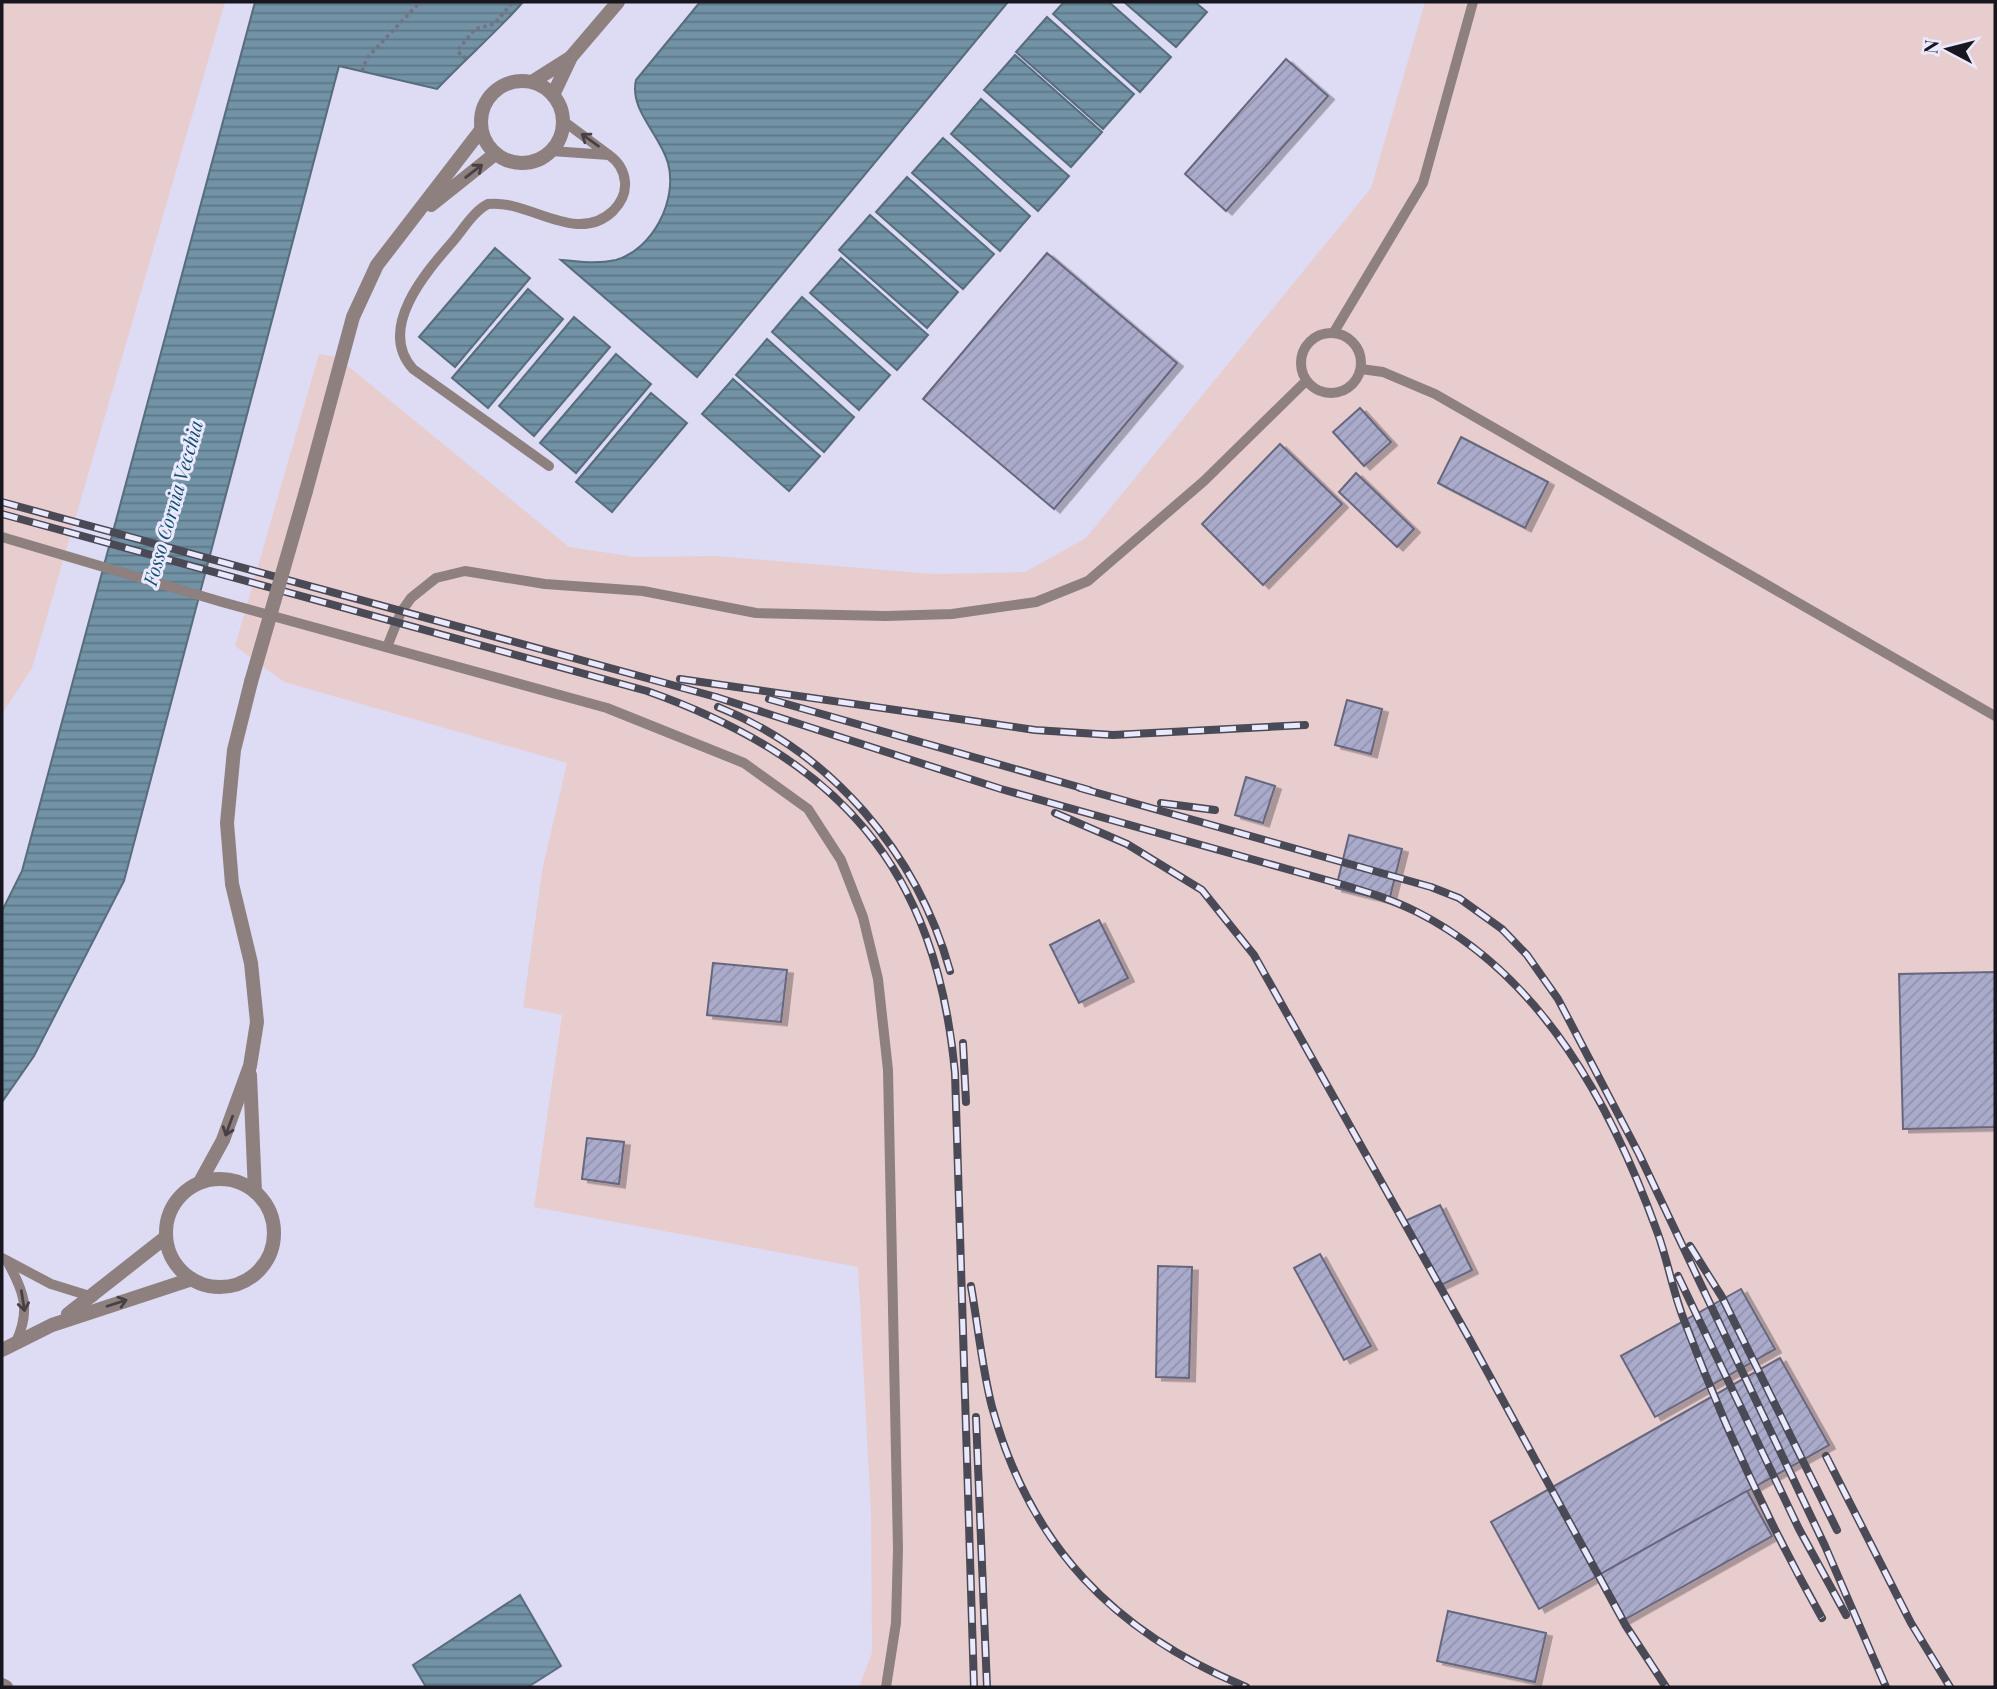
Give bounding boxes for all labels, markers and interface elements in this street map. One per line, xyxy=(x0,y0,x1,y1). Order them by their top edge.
north arrow xyxy=(1913,14,1983,84)
text: N xyxy=(1916,38,1944,55)
one-way arrow xyxy=(581,133,599,148)
one-way arrow xyxy=(464,164,482,179)
water label: Fosso Cornia Vecchia xyxy=(136,417,208,589)
one-way arrow xyxy=(221,1114,234,1136)
one-way arrow xyxy=(16,1289,29,1312)
one-way arrow xyxy=(106,1296,128,1309)

